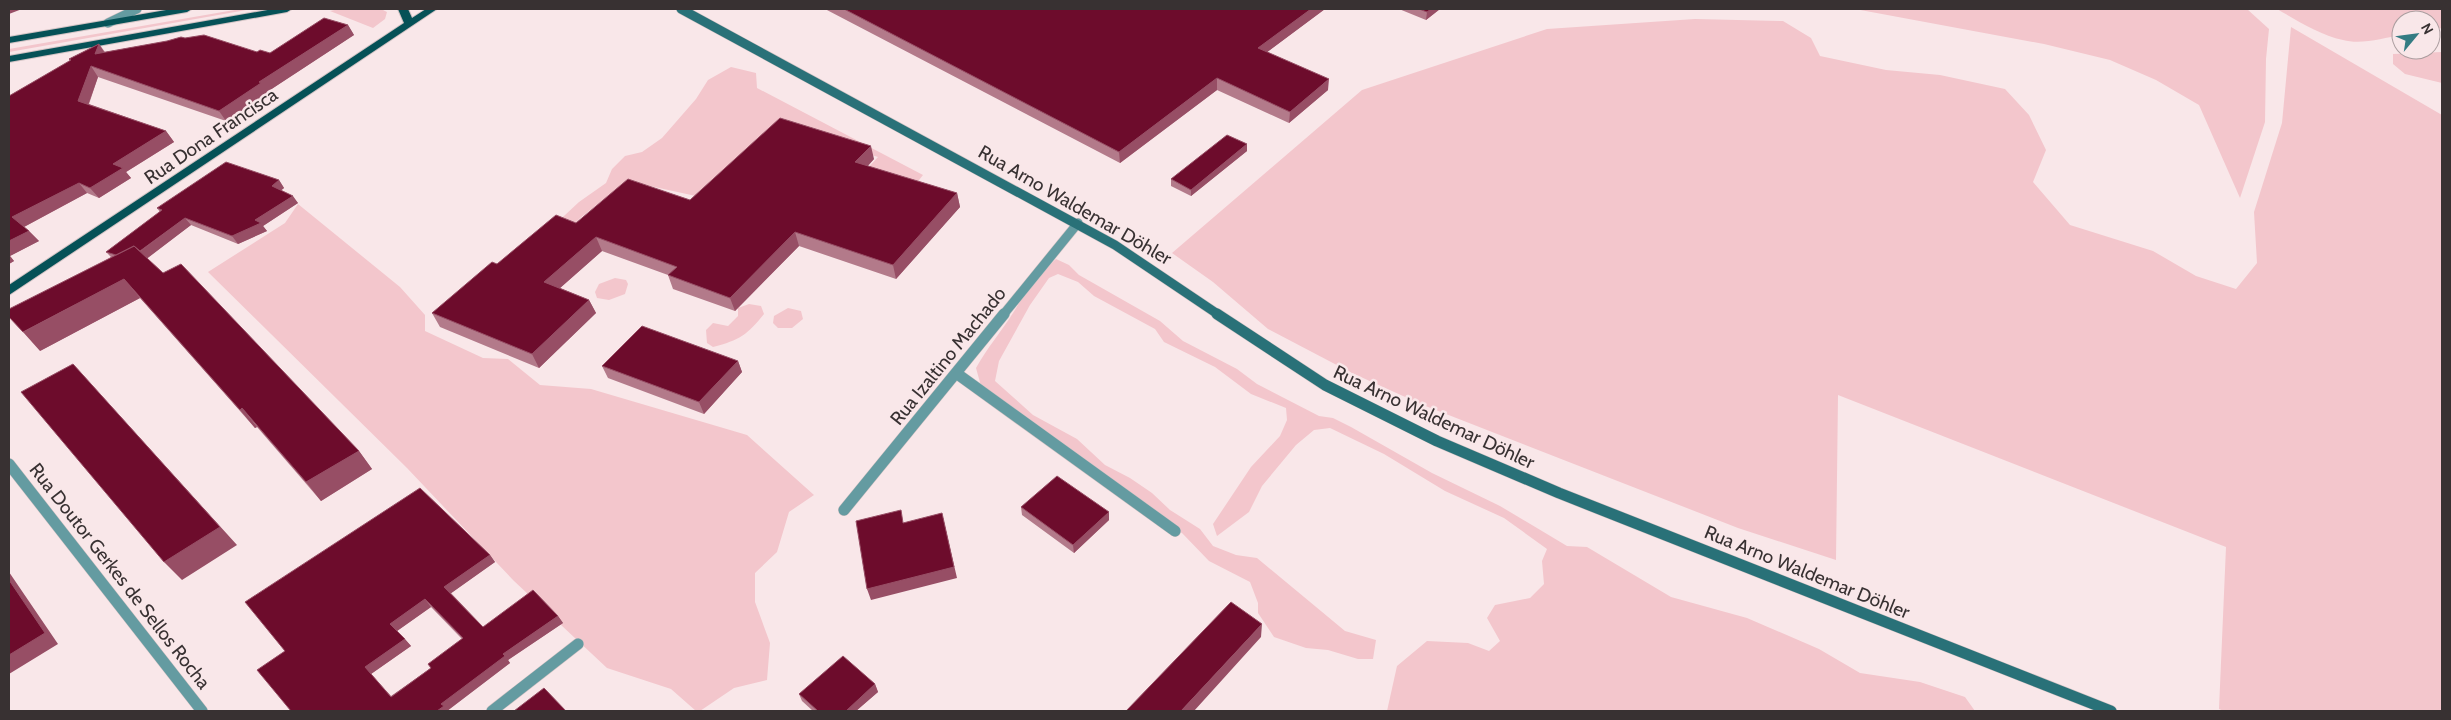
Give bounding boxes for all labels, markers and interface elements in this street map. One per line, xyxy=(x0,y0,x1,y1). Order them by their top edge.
north arrow xyxy=(2391,10,2441,60)
text: N xyxy=(2417,20,2438,37)
street label: Rua Dona Francisca xyxy=(140,83,282,189)
street label: Rua Arno Waldemar Döhler xyxy=(974,140,1176,270)
street label: Rua Izaltino Machado xyxy=(885,282,1011,430)
street label: Rua Arno Waldemar Döhler xyxy=(1330,360,1538,474)
street label: Rua Doutor Gerkes de Sellos Rocha xyxy=(25,458,215,694)
street label: Rua Arno Waldemar Döhler xyxy=(1701,520,1913,624)

